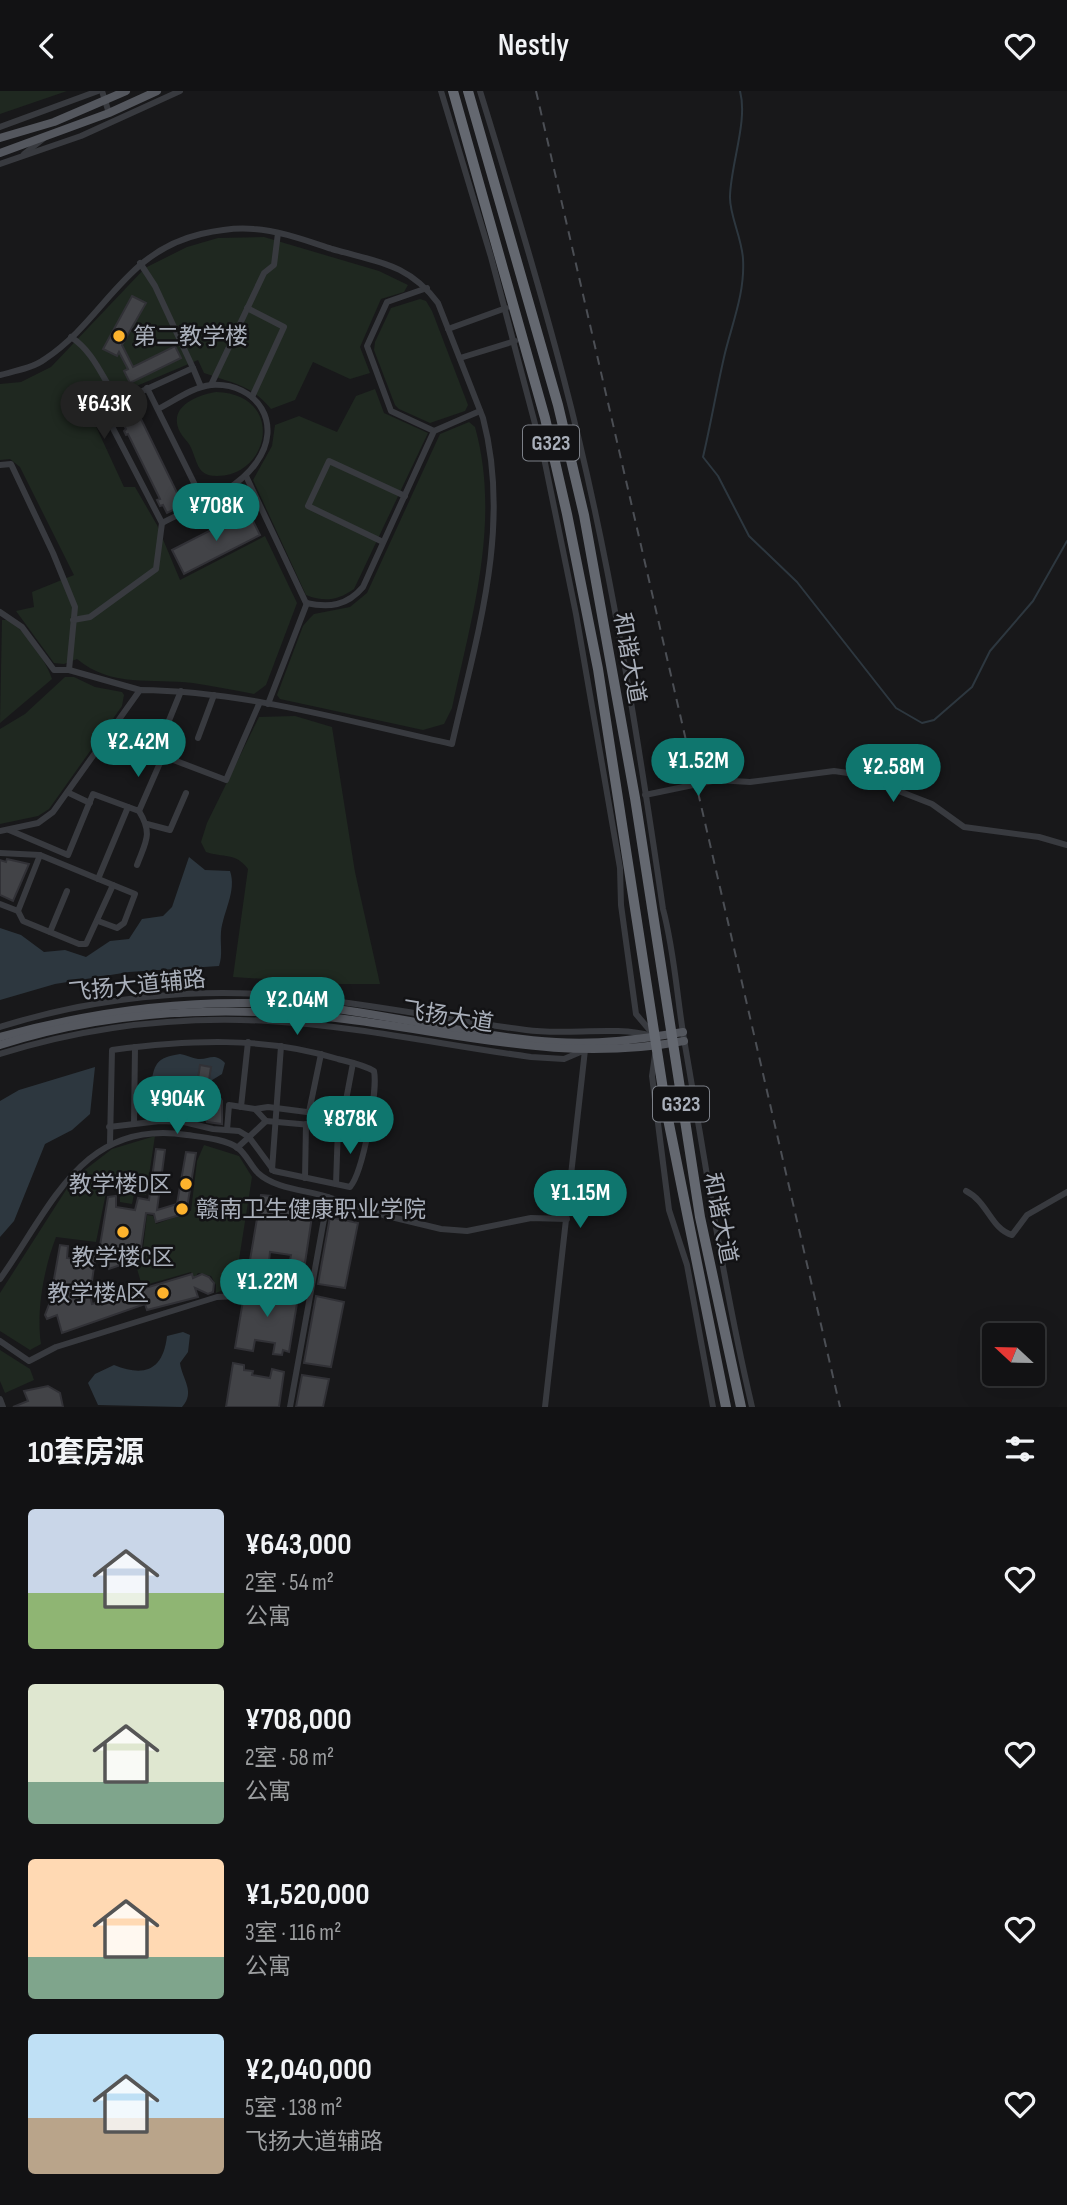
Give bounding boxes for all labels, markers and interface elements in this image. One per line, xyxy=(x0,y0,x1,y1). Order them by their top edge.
text: Nestly xyxy=(498,26,569,65)
icon: back xyxy=(28,27,66,65)
icon: heart xyxy=(1001,27,1039,65)
place label: 第二教学楼 xyxy=(133,323,248,351)
marker: 第二教学楼 xyxy=(111,328,127,344)
pin: ¥643K xyxy=(55,381,153,441)
text: ¥643K xyxy=(76,390,132,418)
road number: G323 xyxy=(523,425,579,461)
pin: ¥708K xyxy=(167,483,265,543)
text: ¥708K xyxy=(188,492,244,520)
street label: 和谐大道 xyxy=(607,610,651,706)
pin: ¥2.42M xyxy=(81,719,195,779)
text: ¥2.42M xyxy=(107,728,169,756)
pin: ¥1.52M xyxy=(641,739,755,798)
pin: ¥2.58M xyxy=(836,745,950,804)
text: ¥1.52M xyxy=(667,747,729,775)
text: ¥2.58M xyxy=(862,753,924,781)
street label: 飞扬大道辅路 xyxy=(67,965,207,1007)
pin: ¥2.04M xyxy=(240,977,354,1037)
text: ¥2.04M xyxy=(266,986,328,1014)
street label: 飞扬大道 xyxy=(400,996,495,1038)
pin: ¥904K xyxy=(128,1077,226,1136)
text: ¥904K xyxy=(149,1085,205,1113)
road number: G323 xyxy=(653,1087,709,1121)
pin: ¥878K xyxy=(301,1097,399,1156)
text: ¥878K xyxy=(323,1105,377,1133)
street label: 和谐大道 xyxy=(697,1170,743,1266)
place label: 教学楼D区 xyxy=(69,1171,172,1199)
pin: ¥1.15M xyxy=(523,1171,637,1230)
marker: 教学楼D区 xyxy=(178,1176,194,1192)
text: ¥1.15M xyxy=(550,1179,610,1207)
place label: 赣南卫生健康职业学院 xyxy=(196,1196,426,1224)
marker: 赣南卫生健康职业学院 xyxy=(174,1201,190,1217)
marker: 教学楼C区 xyxy=(115,1224,131,1240)
place label: 教学楼C区 xyxy=(71,1244,175,1272)
pin: ¥1.22M xyxy=(210,1259,324,1319)
text: ¥1.22M xyxy=(236,1268,298,1296)
place label: 教学楼A区 xyxy=(47,1280,149,1308)
marker: 教学楼A区 xyxy=(155,1285,171,1301)
north arrow xyxy=(982,1323,1045,1386)
map controls xyxy=(982,1323,1045,1386)
icon: filters xyxy=(1001,1430,1039,1468)
text: 10套房源 xyxy=(28,1435,144,1471)
text: ¥643,000 xyxy=(245,1527,352,1563)
icon: home xyxy=(84,1537,168,1621)
icon: heart xyxy=(1001,1560,1039,1598)
text: 2室 · 54 m² xyxy=(245,1569,334,1597)
text: 公寓 xyxy=(245,1603,291,1631)
text: ¥708,000 xyxy=(245,1702,352,1738)
icon: home xyxy=(84,1712,168,1796)
icon: heart xyxy=(1001,1735,1039,1773)
text: 2室 · 58 m² xyxy=(245,1744,334,1772)
text: 公寓 xyxy=(245,1778,291,1806)
text: ¥1,520,000 xyxy=(245,1877,370,1913)
icon: home xyxy=(84,1887,168,1971)
icon: heart xyxy=(1001,1910,1039,1948)
text: 3室 · 116 m² xyxy=(245,1919,341,1947)
text: 公寓 xyxy=(245,1953,291,1981)
text: ¥2,040,000 xyxy=(245,2052,372,2088)
icon: home xyxy=(84,2062,168,2146)
icon: heart xyxy=(1001,2085,1039,2123)
text: 5室 · 138 m² xyxy=(245,2094,342,2122)
text: 飞扬大道辅路 xyxy=(245,2128,383,2156)

